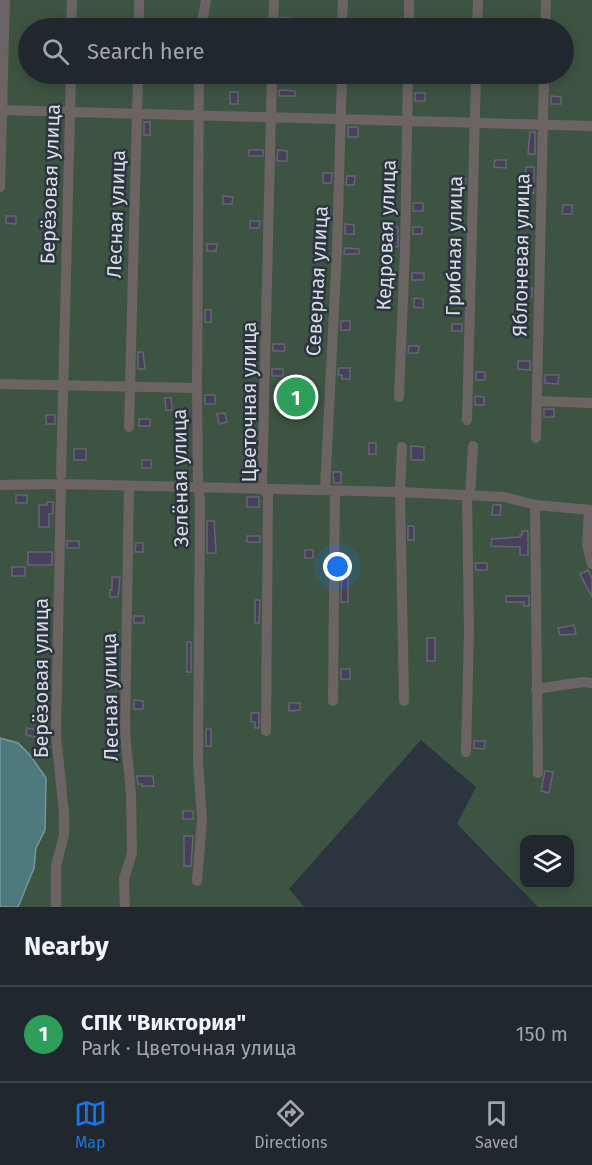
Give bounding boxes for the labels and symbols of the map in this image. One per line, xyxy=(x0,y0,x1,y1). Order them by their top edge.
street label: Берёзовая улица xyxy=(35,103,65,265)
street label: Лесная улица xyxy=(102,149,130,279)
street label: Кедровая улица xyxy=(371,159,401,311)
street label: Яблоневая улица xyxy=(508,173,534,337)
street label: Грибная улица xyxy=(441,176,467,316)
street label: Северная улица xyxy=(301,205,333,357)
street label: Цветочная улица xyxy=(237,322,261,482)
pin: 1 xyxy=(276,374,316,420)
street label: Зелёная улица xyxy=(167,409,193,547)
your location xyxy=(323,552,352,581)
street label: Берёзовая улица xyxy=(29,598,53,758)
street label: Лесная улица xyxy=(97,633,123,761)

